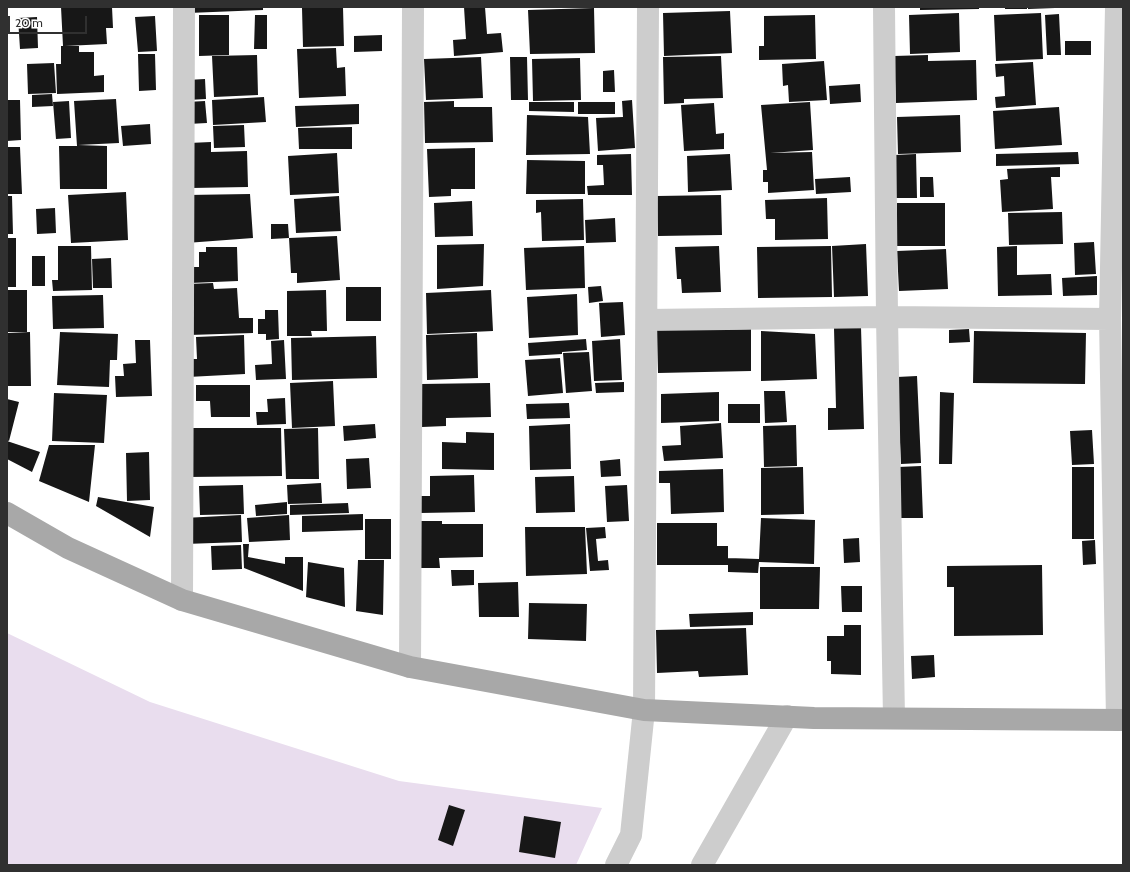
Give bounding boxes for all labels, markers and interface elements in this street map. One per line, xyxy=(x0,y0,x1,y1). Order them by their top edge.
scale bar xyxy=(10,8,89,34)
text: 20 m xyxy=(15,15,43,30)

